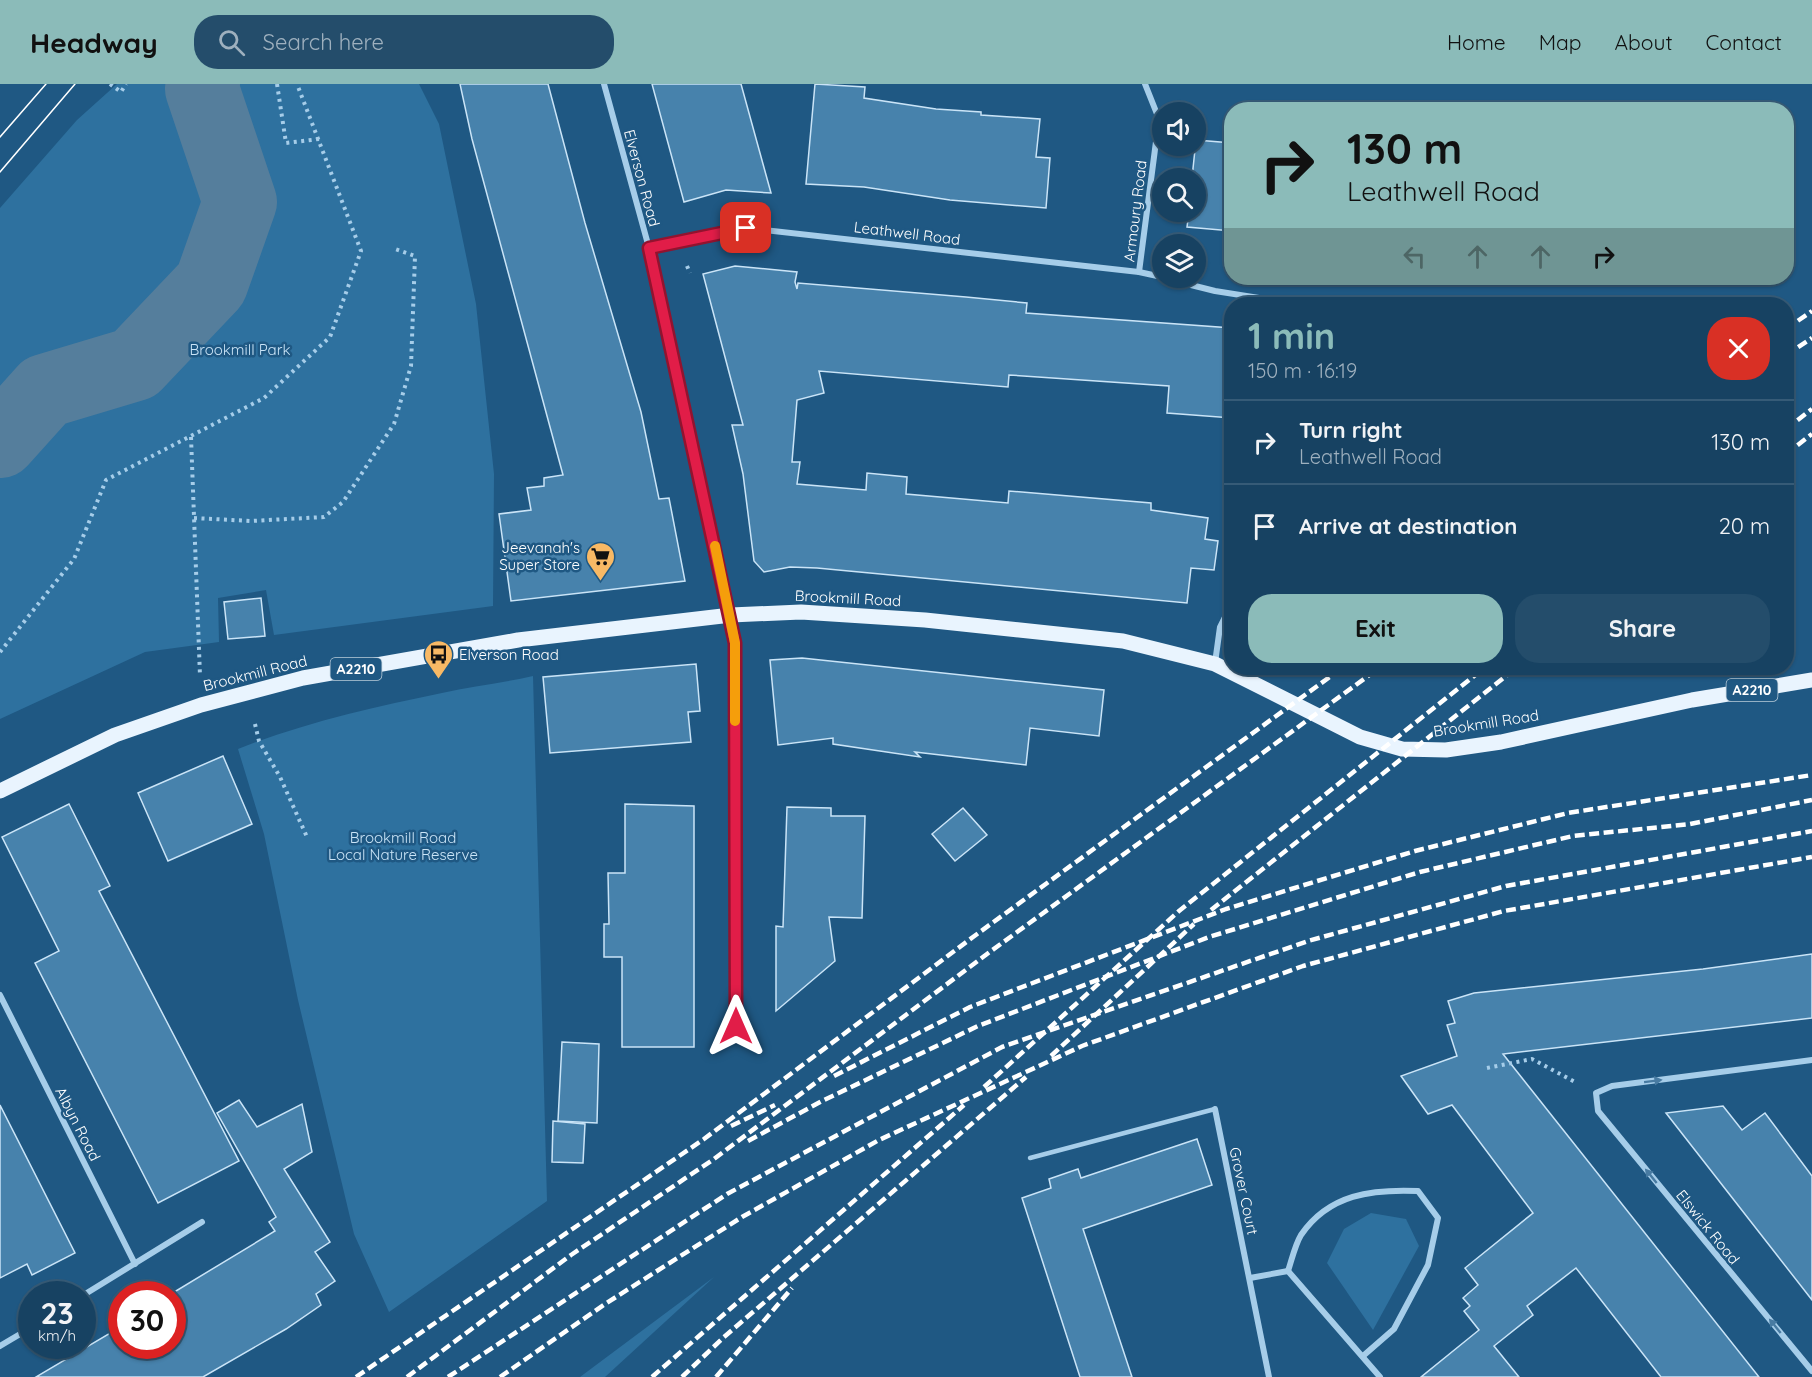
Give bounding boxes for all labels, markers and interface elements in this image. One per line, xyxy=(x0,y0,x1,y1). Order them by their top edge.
search box xyxy=(194,15,614,69)
text: Headway xyxy=(30,25,158,60)
icon: search xyxy=(215,26,248,59)
text: Search here xyxy=(263,28,384,56)
text: Home xyxy=(1447,29,1506,55)
text: Map xyxy=(1539,29,1582,55)
text: About xyxy=(1615,29,1673,55)
text: Contact xyxy=(1706,29,1782,55)
map controls xyxy=(1152,102,1206,288)
button: sound xyxy=(1152,102,1206,156)
text: 130 m xyxy=(1347,122,1462,175)
icon: right xyxy=(1248,126,1326,204)
street label: Elverson Road xyxy=(620,127,664,229)
street label: Armoury Road xyxy=(1119,159,1151,263)
button: search xyxy=(1152,168,1206,222)
text: Leathwell Road xyxy=(1347,174,1540,208)
pin xyxy=(720,202,771,253)
icon: arrive xyxy=(729,211,762,244)
street label: Leathwell Road xyxy=(853,217,961,249)
button: layers xyxy=(1152,234,1206,288)
icon: left xyxy=(1398,240,1431,273)
icon: ahead xyxy=(1461,240,1494,273)
icon: ahead xyxy=(1524,240,1557,273)
icon: right xyxy=(1587,240,1620,273)
text: 1 min xyxy=(1248,313,1335,358)
button: close xyxy=(1707,317,1770,380)
park label: Brookmill Park xyxy=(190,340,291,359)
text: 150 m · 16:19 xyxy=(1248,358,1357,383)
text: Turn right xyxy=(1299,416,1403,444)
icon: right xyxy=(1248,426,1281,459)
text: 130 m xyxy=(1711,428,1770,456)
text: Leathwell Road xyxy=(1299,444,1442,469)
icon: arrive xyxy=(1248,510,1281,543)
text: Arrive at destination xyxy=(1299,512,1517,540)
text: 20 m xyxy=(1719,512,1770,540)
place label: Jeevanah's Super Store xyxy=(499,538,580,574)
supermarket icon: Jeevanah's Super Store xyxy=(585,540,617,582)
street label: Brookmill Road xyxy=(794,586,902,610)
button: Exit xyxy=(1248,594,1503,663)
button: Share xyxy=(1515,594,1770,663)
bus stop icon: Elverson Road xyxy=(422,638,454,680)
place label: Elverson Road xyxy=(459,645,559,664)
street label: Brookmill Road xyxy=(201,651,309,695)
road number: A2210 xyxy=(330,658,382,680)
road number: A2210 xyxy=(1726,679,1778,701)
street label: Brookmill Road xyxy=(1432,705,1540,741)
park label: Brookmill Road Local Nature Reserve xyxy=(328,828,478,864)
position arrow xyxy=(704,994,768,1058)
one-way arrow xyxy=(1643,1076,1662,1085)
street label: Albyn Road xyxy=(51,1084,105,1164)
street label: Grover Court xyxy=(1225,1145,1263,1237)
one-way arrow xyxy=(1644,1168,1657,1184)
street label: Elswick Road xyxy=(1672,1186,1744,1268)
speed limit sign: 30 xyxy=(108,1281,186,1359)
text: 23 xyxy=(40,1294,74,1332)
one-way arrow xyxy=(1768,1318,1781,1334)
text: km/h xyxy=(38,1326,76,1345)

